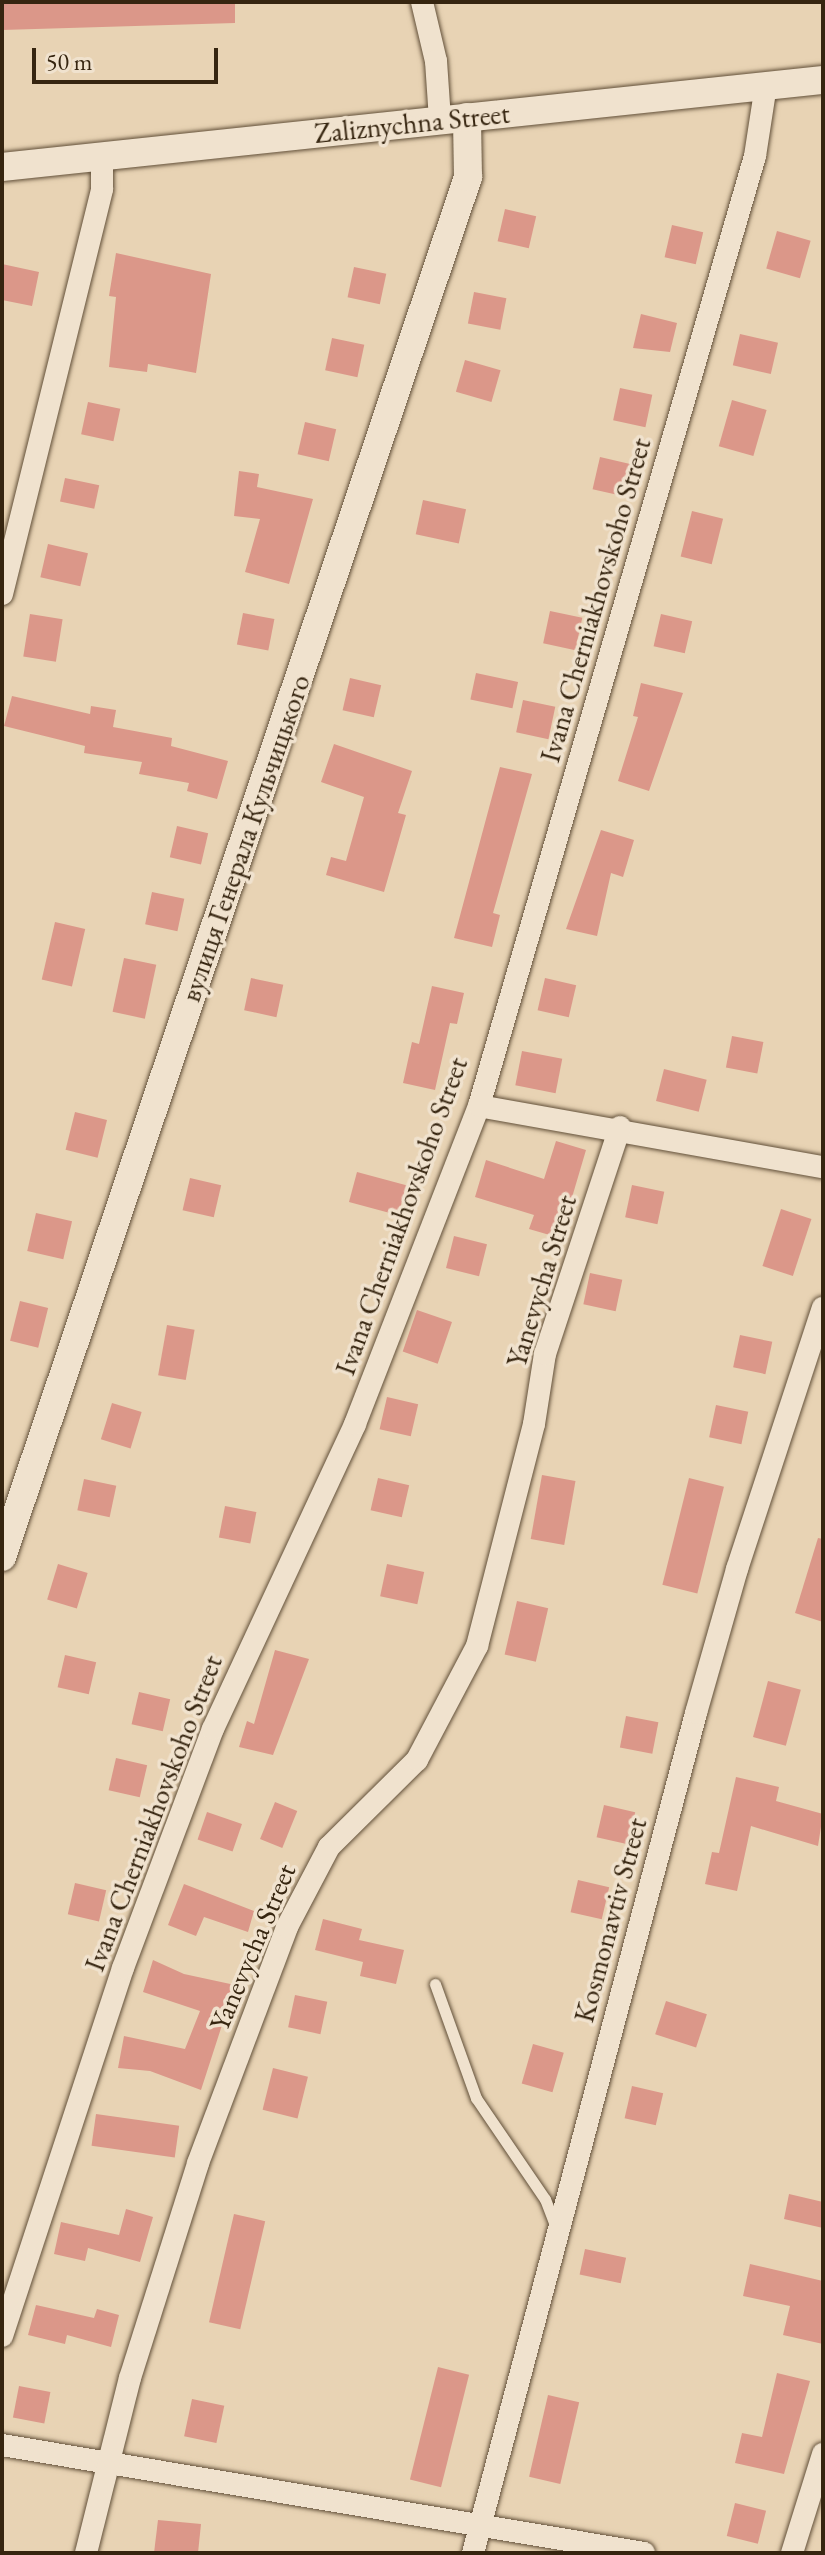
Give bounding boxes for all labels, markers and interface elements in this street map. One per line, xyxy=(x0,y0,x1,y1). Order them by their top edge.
scale bar xyxy=(36,32,222,82)
text: 50 m xyxy=(46,46,93,77)
street label: Zaliznychna Street xyxy=(313,96,511,150)
street label: Ivana Cherniakhovskoho Street xyxy=(533,434,657,766)
street label: вулиця Генерала Кульчицького xyxy=(173,670,317,1006)
street label: Ivana Cherniakhovskoho Street xyxy=(328,1053,474,1379)
street label: Yanevycha Street xyxy=(499,1191,583,1371)
street label: Ivana Cherniakhovskoho Street xyxy=(77,1650,229,1976)
street label: Kosmonavtiv Street xyxy=(567,1814,653,2026)
street label: Yanevycha Street xyxy=(202,1858,302,2036)

